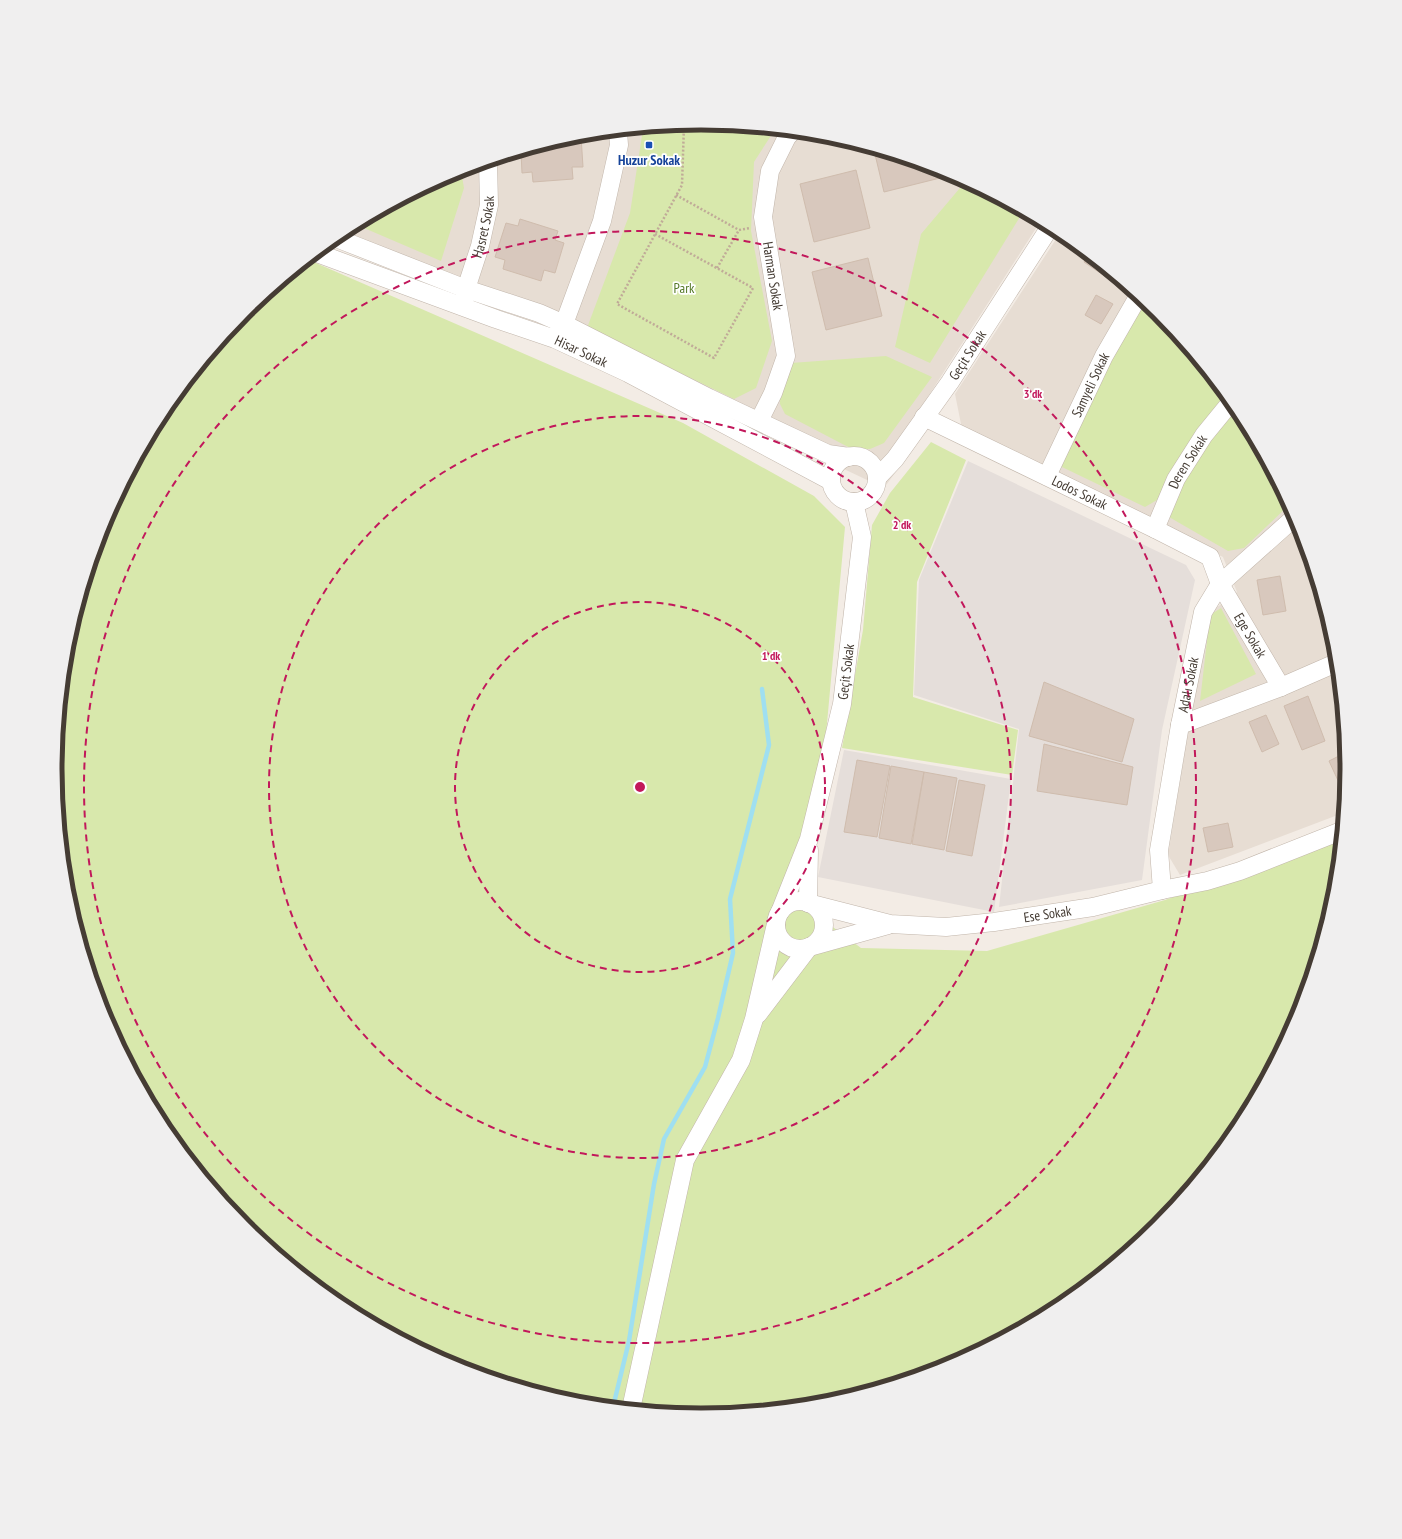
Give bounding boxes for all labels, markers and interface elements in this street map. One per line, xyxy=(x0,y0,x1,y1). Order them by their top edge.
marker: Huzur Sokak xyxy=(644,140,654,150)
place label: Huzur Sokak xyxy=(618,151,680,169)
street label: Hasret Sokak xyxy=(468,195,498,260)
street label: Harman Sokak xyxy=(759,240,787,312)
park label: Park xyxy=(674,279,695,297)
street label: Geçit Sokak xyxy=(945,326,990,383)
street label: Hisar Sokak xyxy=(552,331,611,371)
street label: Samyeli Sokak xyxy=(1067,348,1114,420)
text: 3 dk xyxy=(1024,386,1042,401)
street label: Deren Sokak xyxy=(1164,431,1211,491)
street label: Lodos Sokak xyxy=(1049,471,1111,514)
text: 2 dk xyxy=(893,517,911,532)
street label: Ege Sokak xyxy=(1230,610,1271,662)
street label: Geçit Sokak xyxy=(834,642,858,701)
text: 1 dk xyxy=(762,648,780,663)
street label: Adalı Sokak xyxy=(1174,655,1203,714)
centre of rings xyxy=(633,780,647,794)
street label: Ese Sokak xyxy=(1022,901,1073,926)

